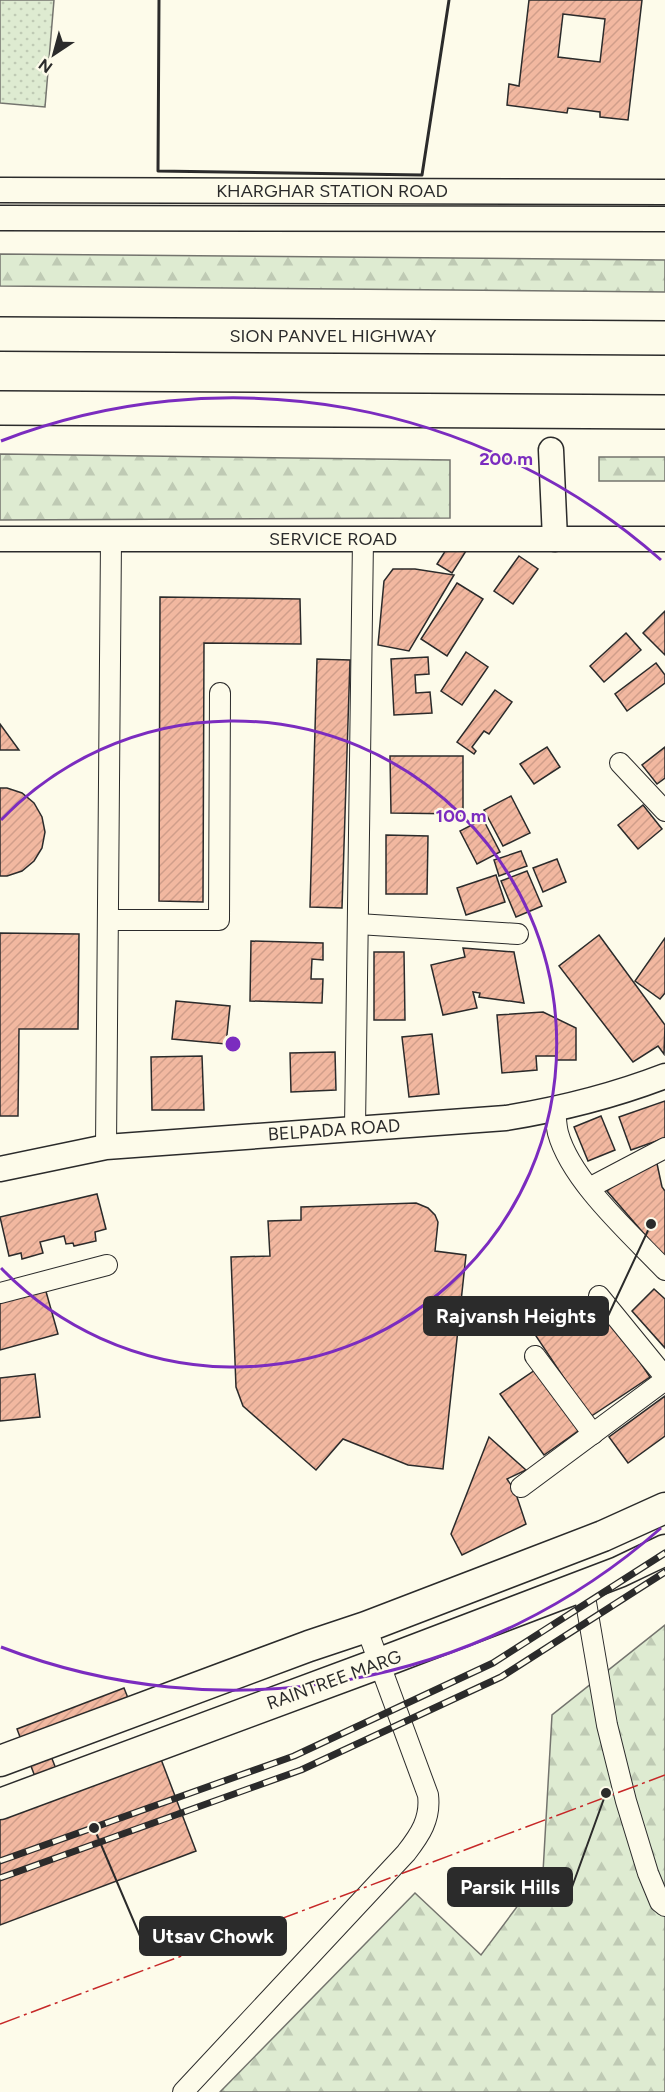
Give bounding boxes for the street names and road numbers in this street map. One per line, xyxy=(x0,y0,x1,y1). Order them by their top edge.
street label: KHARGHAR STATION ROAD xyxy=(216,180,448,202)
street label: SION PANVEL HIGHWAY xyxy=(230,325,437,347)
street label: SERVICE ROAD xyxy=(269,528,397,550)
street label: BELPADA ROAD xyxy=(267,1114,401,1146)
street label: RAINTREE MARG xyxy=(264,1645,405,1715)

